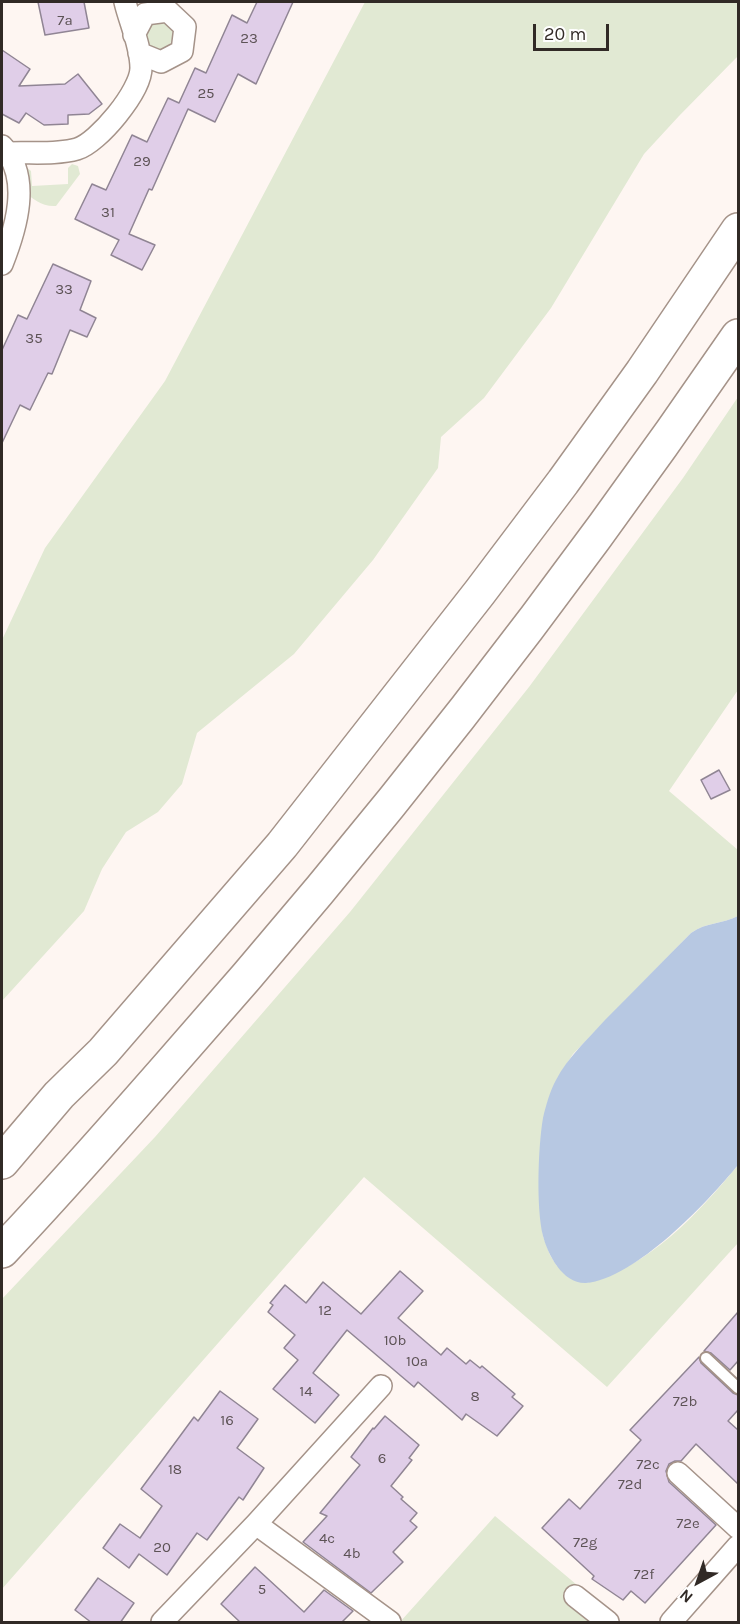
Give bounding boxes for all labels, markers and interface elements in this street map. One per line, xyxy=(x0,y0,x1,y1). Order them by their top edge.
house number: 7a xyxy=(57,12,73,30)
scale bar xyxy=(536,12,612,50)
text: 20 m xyxy=(544,23,586,45)
house number: 23 xyxy=(240,30,258,48)
house number: 25 xyxy=(197,85,215,103)
house number: 29 xyxy=(133,153,151,171)
house number: 31 xyxy=(101,204,115,222)
house number: 33 xyxy=(55,281,73,299)
house number: 35 xyxy=(25,330,43,348)
house number: 12 xyxy=(318,1302,332,1320)
house number: 10b xyxy=(384,1332,406,1350)
house number: 10a xyxy=(406,1353,428,1371)
house number: 14 xyxy=(299,1383,313,1401)
house number: 8 xyxy=(470,1388,480,1406)
house number: 72b xyxy=(673,1393,697,1411)
house number: 16 xyxy=(220,1412,234,1430)
house number: 6 xyxy=(378,1450,386,1468)
house number: 72c xyxy=(636,1456,660,1474)
house number: 18 xyxy=(168,1461,182,1479)
house number: 72d xyxy=(618,1476,642,1494)
house number: 72e xyxy=(676,1515,700,1533)
house number: 4c xyxy=(319,1530,335,1548)
house number: 72g xyxy=(573,1534,597,1552)
house number: 20 xyxy=(153,1539,171,1557)
house number: 4b xyxy=(343,1545,361,1563)
north arrow xyxy=(668,1552,728,1612)
house number: 72f xyxy=(634,1566,654,1584)
house number: 5 xyxy=(258,1581,266,1599)
text: N xyxy=(676,1585,697,1607)

